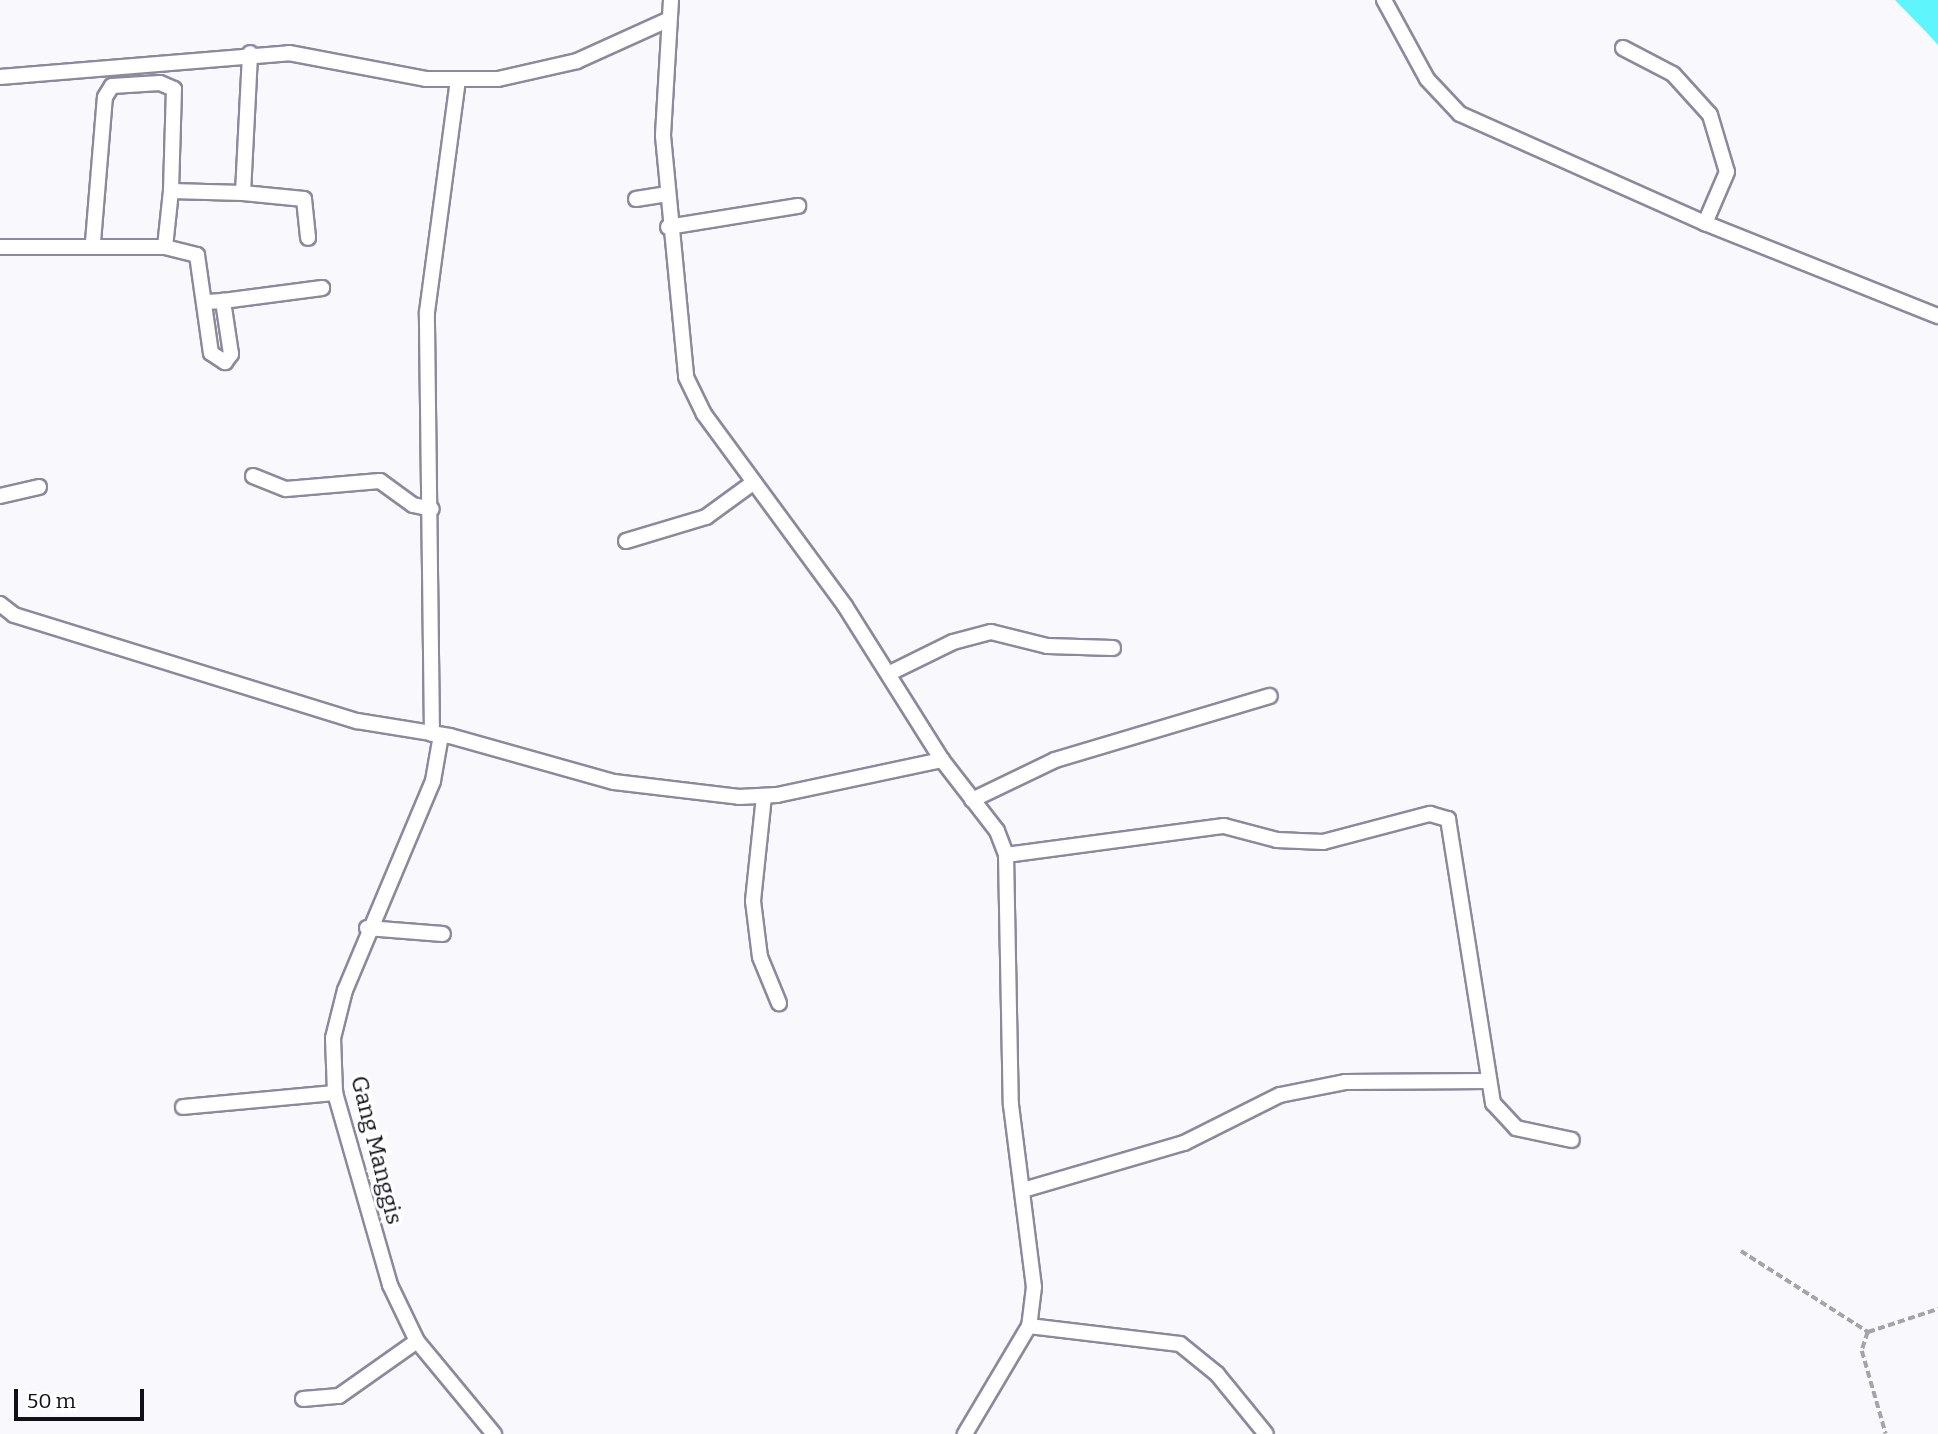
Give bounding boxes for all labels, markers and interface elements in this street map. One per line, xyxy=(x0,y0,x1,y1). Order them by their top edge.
street label: Gang Manggis xyxy=(345,1073,409,1227)
scale bar xyxy=(18,1374,147,1418)
text: 50 m xyxy=(27,1388,76,1414)

